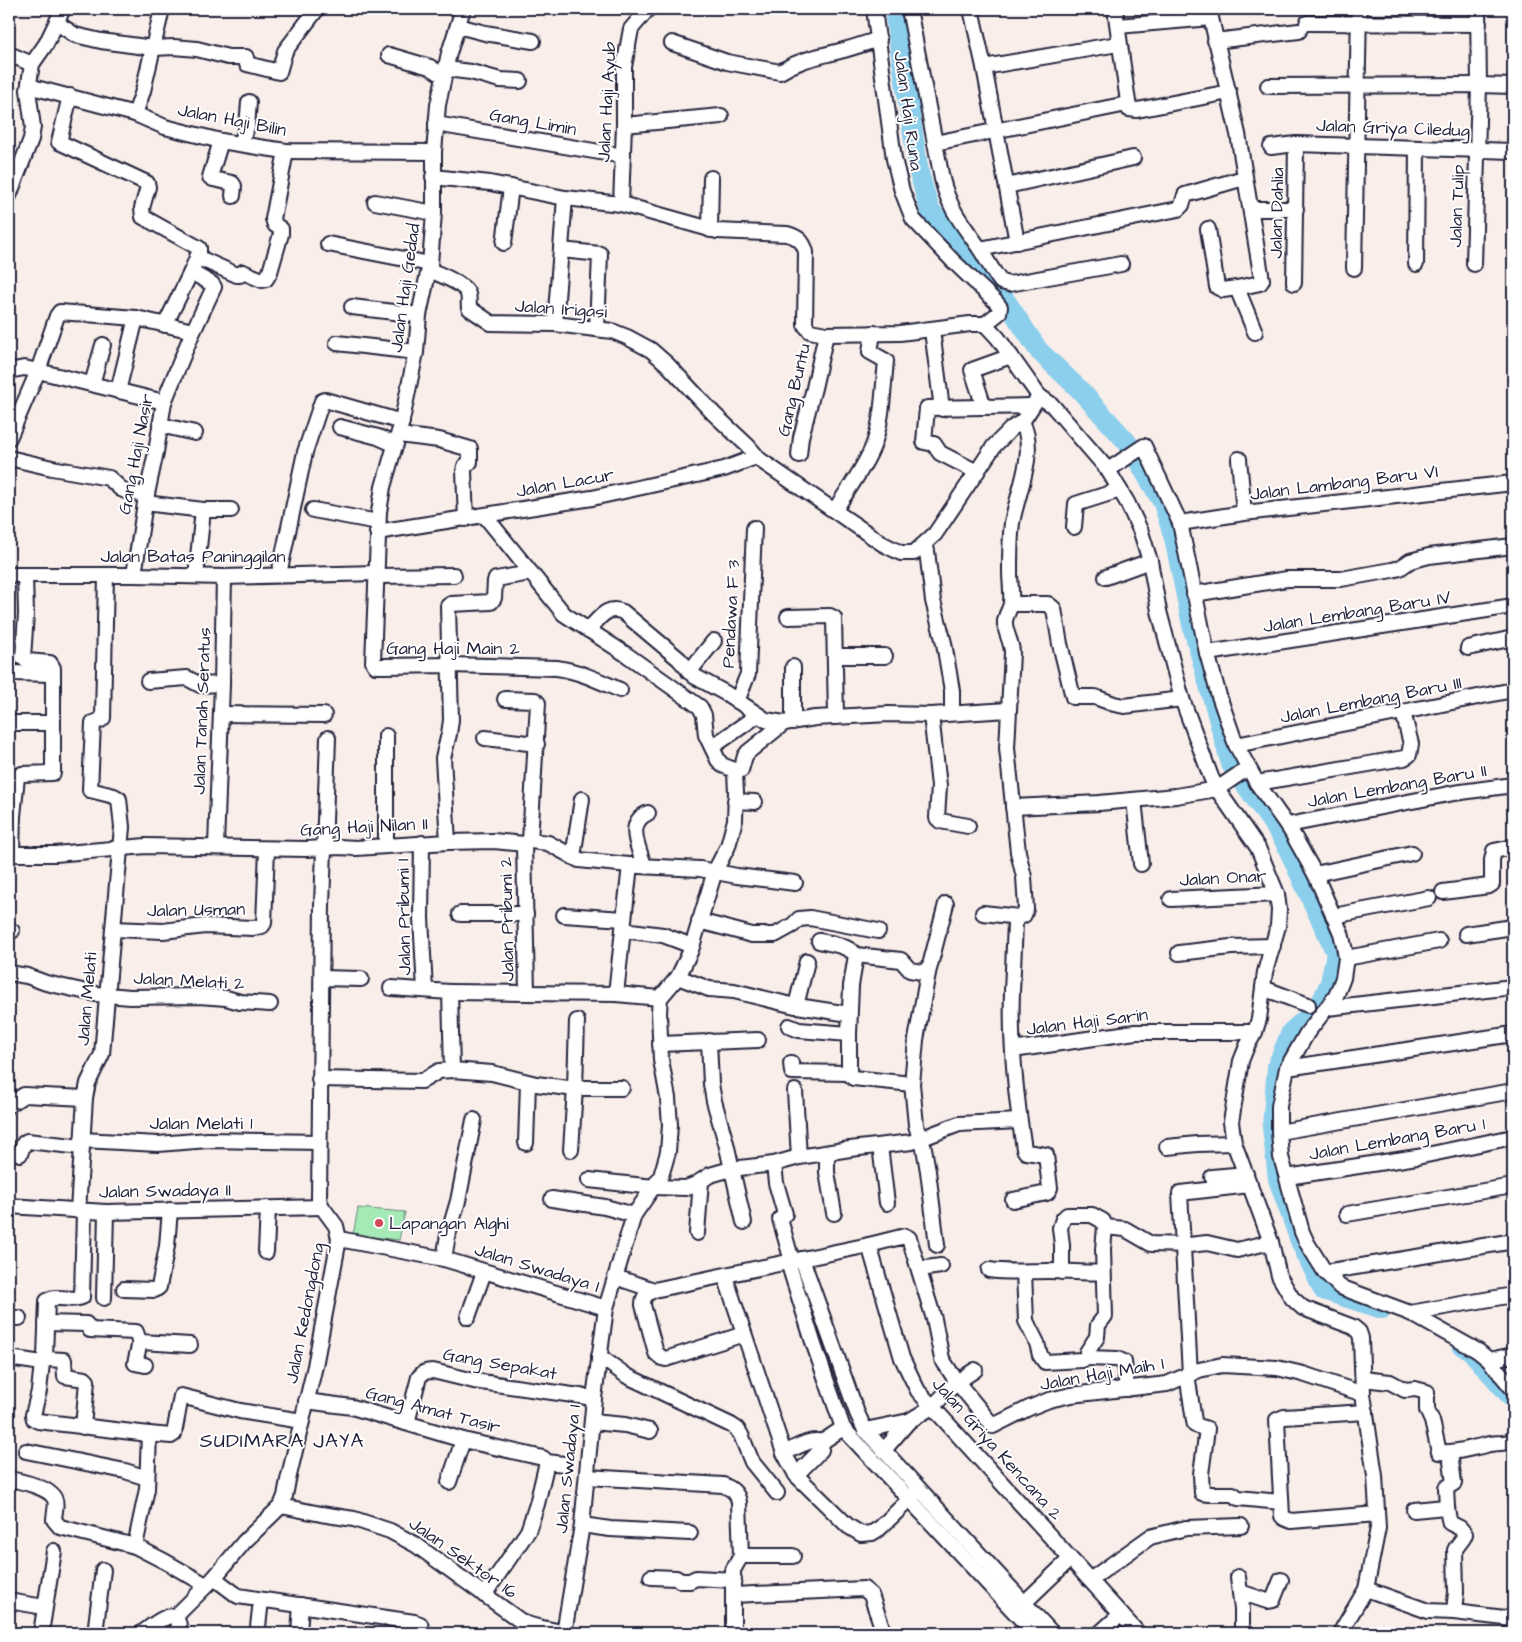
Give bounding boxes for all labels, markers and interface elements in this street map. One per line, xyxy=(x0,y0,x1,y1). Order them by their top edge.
street label: Jalan Haji Ayub xyxy=(591,41,624,163)
street label: Jalan Haji Runa xyxy=(887,50,929,172)
street label: Jalan Haji Bilin xyxy=(176,97,288,143)
street label: Gang Limin xyxy=(487,102,579,143)
street label: Jalan Griya Ciledug xyxy=(1316,113,1470,144)
street label: Jalan Tulip xyxy=(1443,164,1471,248)
street label: Jalan Dahlia xyxy=(1264,167,1290,259)
street label: Jalan Haji Gedad xyxy=(384,222,426,354)
street label: Jalan Irigasi xyxy=(514,293,608,326)
street label: Gang Buntu xyxy=(771,341,818,439)
street label: Gang Haji Nasir xyxy=(112,391,161,517)
street label: Jalan Lambang Baru VI xyxy=(1248,459,1440,508)
street label: Jalan Lacur xyxy=(514,462,616,504)
street label: Jalan Batas Paninggilan xyxy=(100,544,286,570)
street label: Pendawa F 3 xyxy=(716,559,746,669)
street label: Jalan Lembang Baru IV xyxy=(1261,585,1453,640)
street label: Jalan Tanah Seratus xyxy=(187,627,217,795)
street label: Gang Haji Main 2 xyxy=(386,636,520,662)
street label: Jalan Lembang Baru III xyxy=(1278,670,1464,731)
street label: Jalan Lembang Baru II xyxy=(1305,758,1489,815)
street label: Gang Haji Nilan II xyxy=(299,811,429,844)
street label: Jalan Pribumi 2 xyxy=(493,856,521,981)
street label: Jalan Pribumi 1 xyxy=(390,859,418,975)
street label: Jalan Onar xyxy=(1179,863,1267,893)
street label: Jalan Usman xyxy=(147,897,245,923)
street label: Jalan Melati xyxy=(70,951,104,1047)
street label: Jalan Melati 2 xyxy=(133,966,246,996)
street label: Jalan Haji Sarin xyxy=(1025,1002,1149,1042)
street label: Jalan Melati 1 xyxy=(149,1111,253,1136)
street label: Jalan Lembang Baru 1 xyxy=(1307,1111,1487,1168)
street label: Jalan Swadaya II xyxy=(99,1177,231,1206)
place label: Lapangan Alghi xyxy=(389,1211,509,1237)
marker: Lapangan Alghi xyxy=(373,1217,385,1229)
street label: Jalan Swadaya I xyxy=(471,1237,603,1300)
street label: Jalan Kedongdong xyxy=(279,1241,332,1386)
street label: Gang Sepakat xyxy=(441,1342,560,1387)
street label: Jalan Haji Maih I xyxy=(1038,1351,1166,1397)
street label: Jalan Griya Kencana 2 xyxy=(925,1372,1068,1527)
street label: Gang Amat Tasir xyxy=(363,1380,503,1441)
street label: Jalan Swadaya 1 xyxy=(549,1404,588,1535)
district label: SUDIMARA JAYA xyxy=(200,1427,364,1455)
street label: Jalan Sektor 16 xyxy=(404,1511,522,1605)

